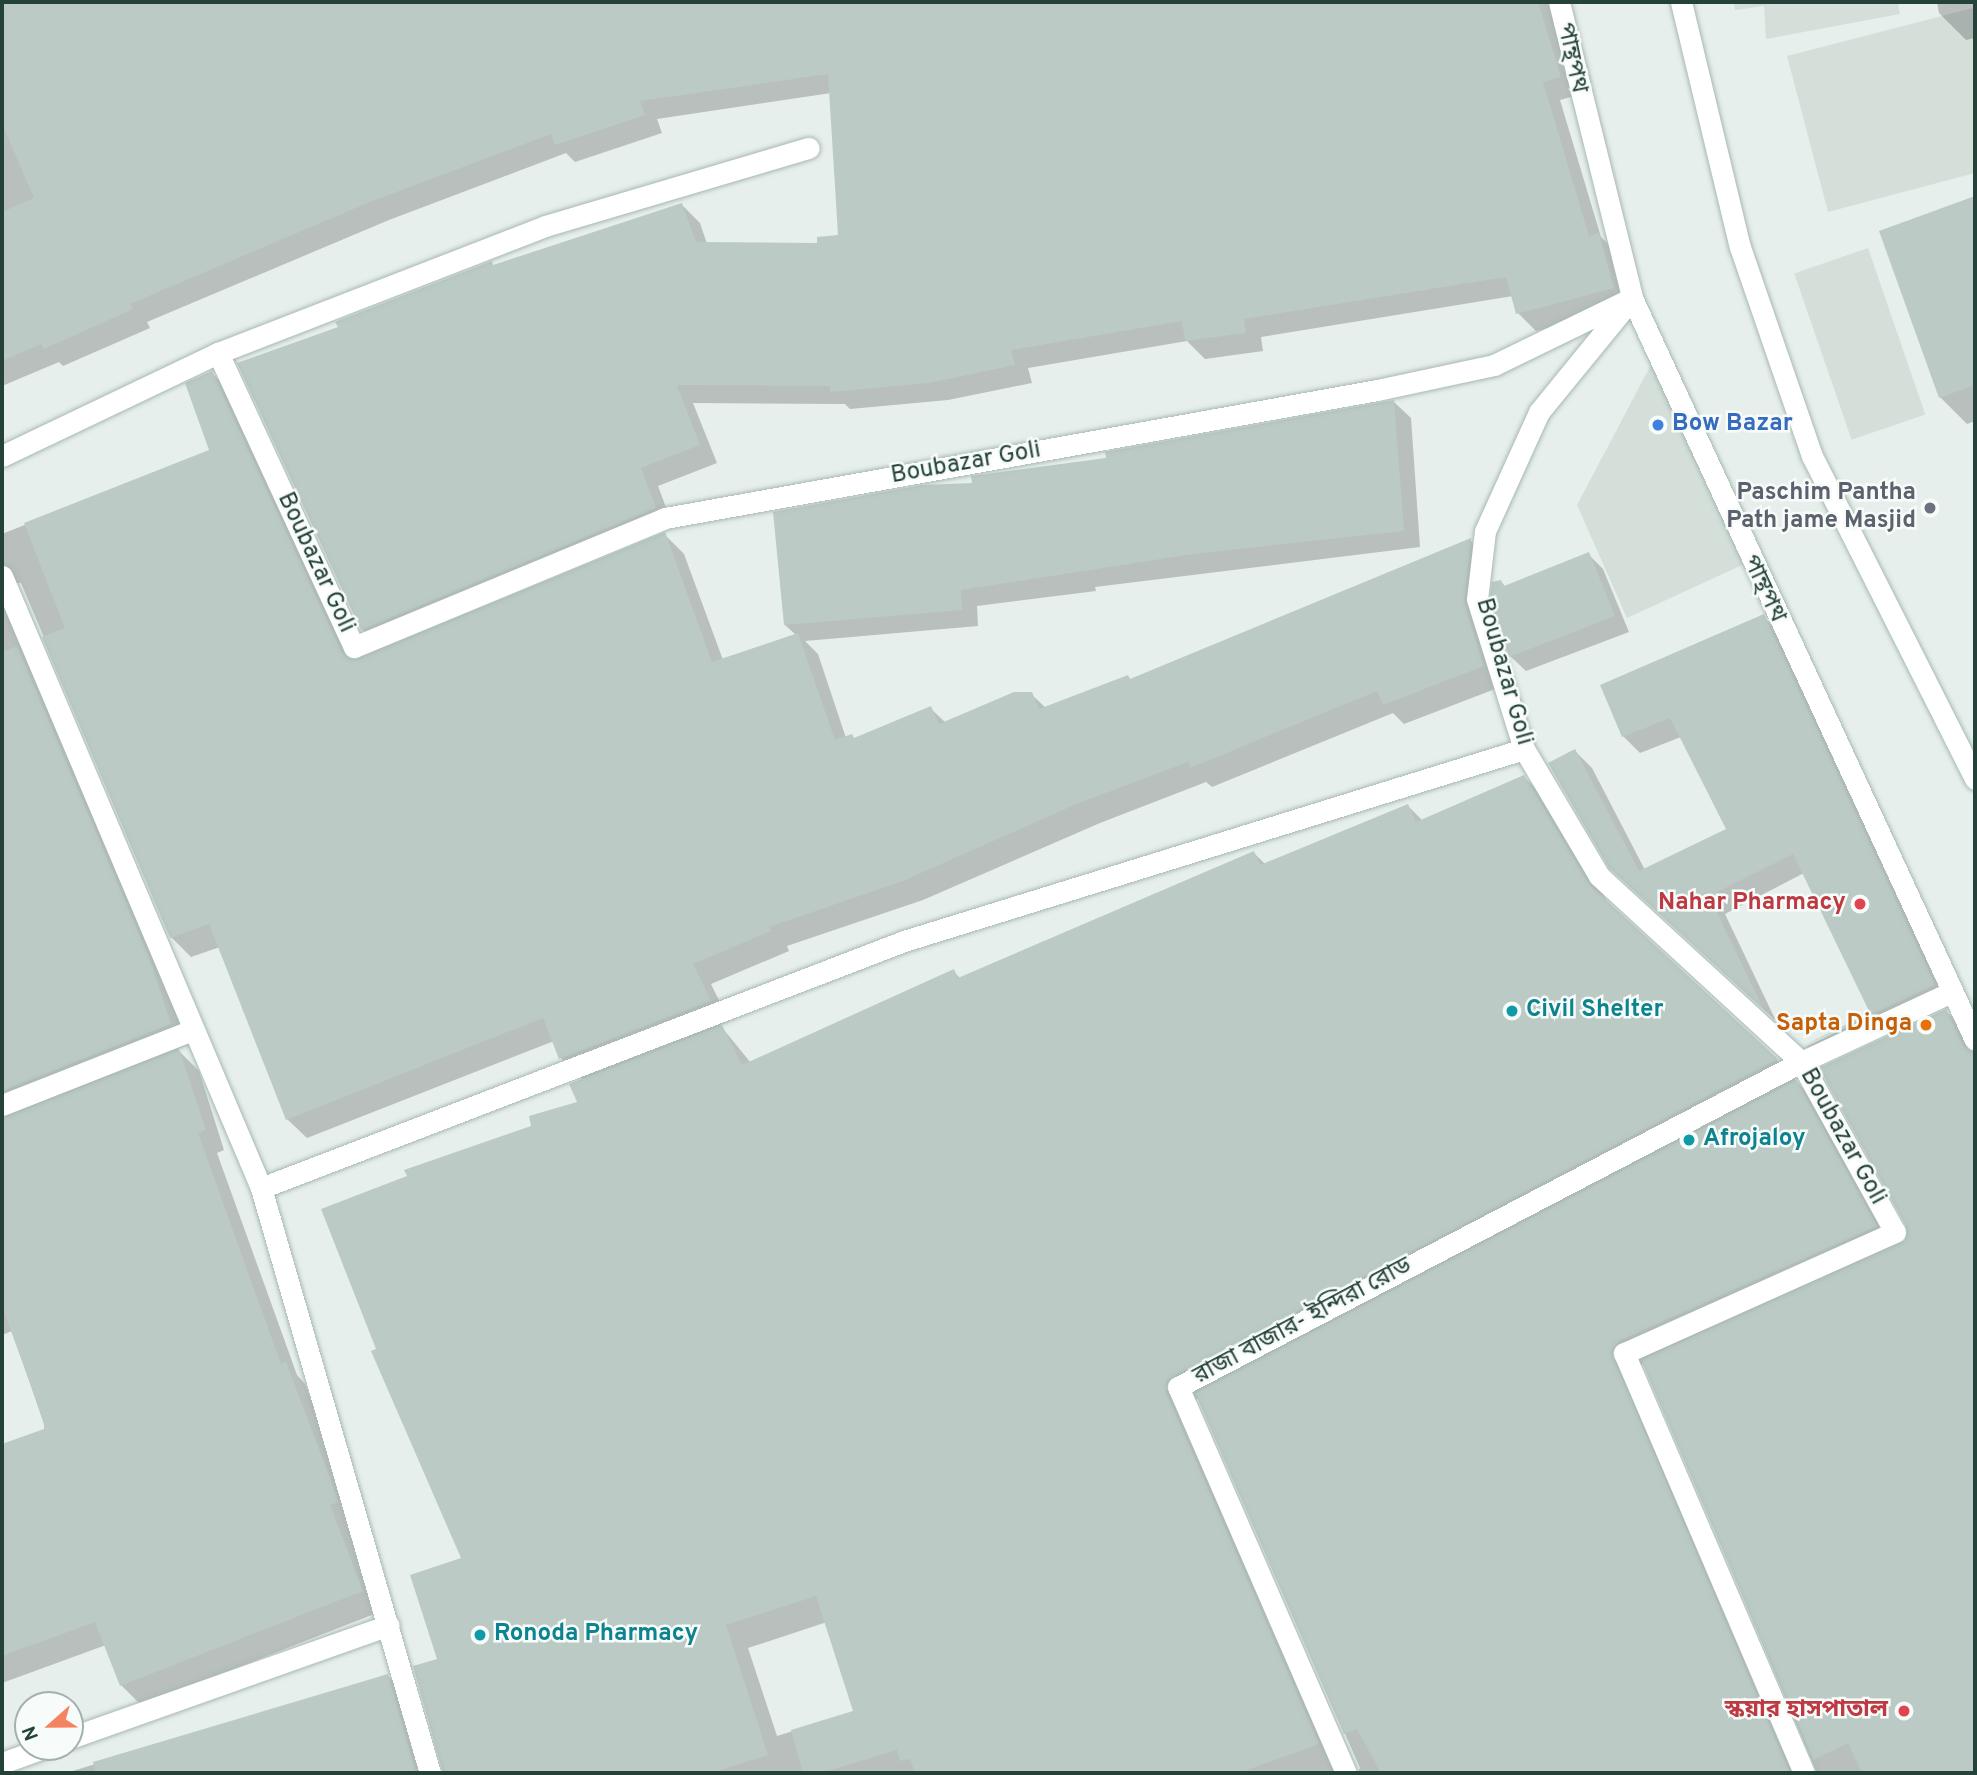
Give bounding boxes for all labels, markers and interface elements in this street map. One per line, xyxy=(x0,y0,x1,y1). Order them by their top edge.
street label: পান্থপথ xyxy=(1550,20,1592,96)
place label: Bow Bazar xyxy=(1672,411,1793,439)
marker: Bow Bazar xyxy=(1650,417,1666,433)
street label: Boubazar Goli xyxy=(889,437,1043,491)
place label: Paschim Pantha Path jame Masjid xyxy=(1726,480,1916,536)
street label: Boubazar Goli xyxy=(270,488,360,638)
marker: Paschim Pantha Path jame Masjid xyxy=(1922,500,1938,516)
street label: পান্থপথ xyxy=(1735,551,1791,627)
street label: Boubazar Goli xyxy=(1468,595,1538,749)
place label: Nahar Pharmacy xyxy=(1658,890,1846,918)
marker: Nahar Pharmacy xyxy=(1852,896,1868,912)
place label: Civil Shelter xyxy=(1526,997,1663,1025)
marker: Civil Shelter xyxy=(1504,1003,1520,1019)
place label: Sapta Dinga xyxy=(1776,1011,1912,1039)
marker: Sapta Dinga xyxy=(1918,1017,1934,1033)
street label: Boubazar Goli xyxy=(1793,1064,1891,1210)
place label: Afrojaloy xyxy=(1703,1126,1806,1154)
marker: Afrojaloy xyxy=(1681,1132,1697,1148)
street label: রাজা বাজার- ইন্দিরা রোড xyxy=(1189,1252,1417,1392)
place label: Ronoda Pharmacy xyxy=(494,1621,698,1649)
marker: Ronoda Pharmacy xyxy=(472,1627,488,1643)
north arrow xyxy=(14,1691,84,1761)
place label: স্কয়ার হাসপাতাল xyxy=(1725,1697,1888,1725)
marker: স্কয়ার হাসপাতাল xyxy=(1894,1701,1914,1721)
text: N xyxy=(18,1722,45,1743)

